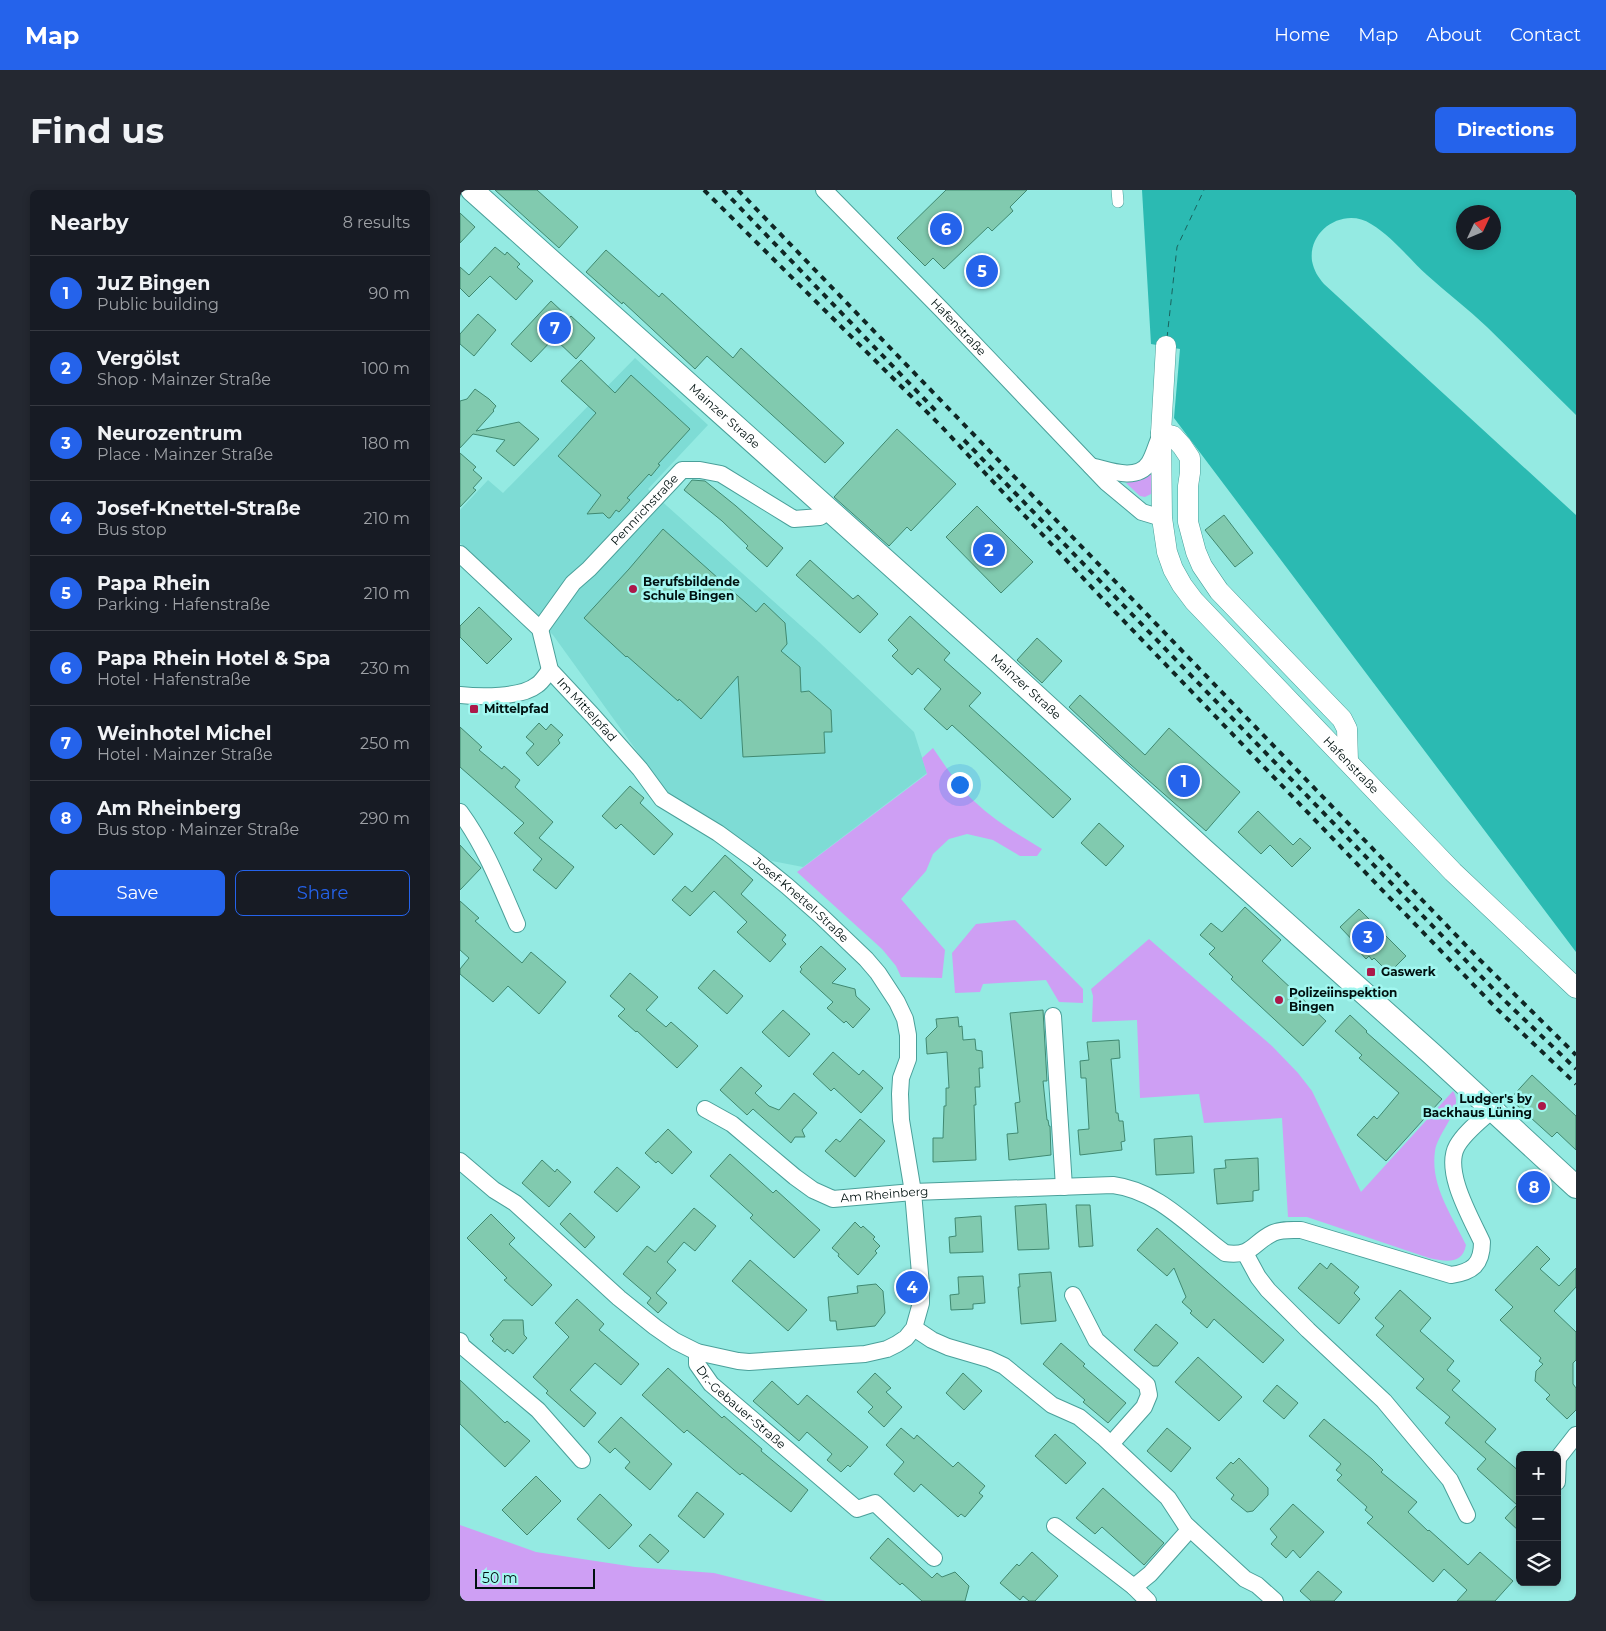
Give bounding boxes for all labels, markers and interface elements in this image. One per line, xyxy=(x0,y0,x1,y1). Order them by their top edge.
text: Map xyxy=(25,21,79,50)
text: Home xyxy=(1274,24,1330,46)
text: Map xyxy=(1358,24,1398,46)
text: About xyxy=(1426,24,1482,46)
text: Contact xyxy=(1510,24,1581,46)
button: Directions xyxy=(1435,107,1576,153)
text: Find us xyxy=(30,109,164,152)
north arrow xyxy=(1456,205,1501,250)
text: Nearby xyxy=(50,210,129,235)
pin: 6 xyxy=(930,210,962,248)
text: 8 results xyxy=(343,213,410,232)
pin: 5 xyxy=(966,252,998,290)
text: JuZ Bingen xyxy=(97,272,210,295)
text: 1 xyxy=(63,284,69,303)
text: 90 m xyxy=(368,284,410,303)
text: Public building xyxy=(97,295,219,314)
street label: Hafenstraße xyxy=(928,295,990,359)
pin: 7 xyxy=(539,309,571,347)
text: Vergölst xyxy=(97,347,180,370)
text: 2 xyxy=(61,359,71,378)
text: 100 m xyxy=(362,359,410,378)
text: Shop · Mainzer Straße xyxy=(97,370,271,389)
street label: Mainzer Straße xyxy=(686,380,763,451)
text: Neurozentrum xyxy=(97,422,242,445)
text: 3 xyxy=(61,434,71,453)
text: 180 m xyxy=(362,434,410,453)
text: Place · Mainzer Straße xyxy=(97,445,273,464)
street label: Pennrichstraße xyxy=(607,471,681,548)
text: Josef-Knettel-Straße xyxy=(97,497,301,520)
text: 4 xyxy=(60,509,72,528)
text: 210 m xyxy=(363,509,410,528)
text: Bus stop xyxy=(97,520,167,539)
pin: 2 xyxy=(973,531,1005,569)
text: Papa Rhein xyxy=(97,572,210,595)
place label: Berufsbildende Schule Bingen xyxy=(643,574,740,603)
marker: Berufsbildende Schule Bingen xyxy=(627,583,639,595)
text: 5 xyxy=(61,584,71,603)
text: 210 m xyxy=(363,584,410,603)
text: Parking · Hafenstraße xyxy=(97,595,270,614)
text: Papa Rhein Hotel & Spa xyxy=(97,647,331,670)
street label: Mainzer Straße xyxy=(988,650,1065,722)
text: 6 xyxy=(61,659,71,678)
text: 230 m xyxy=(360,659,410,678)
text: Hotel · Hafenstraße xyxy=(97,670,251,689)
street label: Im Mittelpfad xyxy=(554,674,620,744)
place label: Mittelpfad xyxy=(484,701,549,716)
marker: Mittelpfad xyxy=(468,703,480,715)
text: Weinhotel Michel xyxy=(97,722,272,745)
street label: Hafenstraße xyxy=(1320,733,1382,797)
text: 7 xyxy=(61,734,71,753)
text: 250 m xyxy=(360,734,410,753)
text: Hotel · Mainzer Straße xyxy=(97,745,273,764)
pin: 1 xyxy=(1168,762,1200,800)
your location xyxy=(947,772,973,798)
text: Am Rheinberg xyxy=(97,797,241,820)
text: 8 xyxy=(61,809,71,828)
text: 290 m xyxy=(359,809,410,828)
text: Bus stop · Mainzer Straße xyxy=(97,820,299,839)
street label: Josef-Knettel-Straße xyxy=(750,853,852,945)
button: Save xyxy=(50,870,225,916)
button: Share xyxy=(235,870,410,916)
pin: 3 xyxy=(1352,918,1384,956)
place label: Gaswerk xyxy=(1381,964,1436,979)
marker: Gaswerk xyxy=(1365,966,1377,978)
place label: Polizeiinspektion Bingen xyxy=(1289,985,1397,1014)
marker: Polizeiinspektion Bingen xyxy=(1273,994,1285,1006)
place label: Ludger's by Backhaus Lüning xyxy=(1423,1091,1533,1120)
marker: Ludger's by Backhaus Lüning xyxy=(1536,1100,1548,1112)
pin: 8 xyxy=(1518,1168,1550,1206)
street label: Am Rheinberg xyxy=(840,1183,929,1205)
pin: 4 xyxy=(896,1268,928,1306)
street label: Dr.-Gebauer-Straße xyxy=(693,1362,789,1452)
map controls xyxy=(1516,1451,1561,1586)
button: + xyxy=(1516,1451,1561,1496)
button: − xyxy=(1516,1496,1561,1541)
button: layers xyxy=(1516,1541,1561,1586)
scale bar xyxy=(475,1566,595,1589)
text: 50 m xyxy=(482,1569,518,1587)

